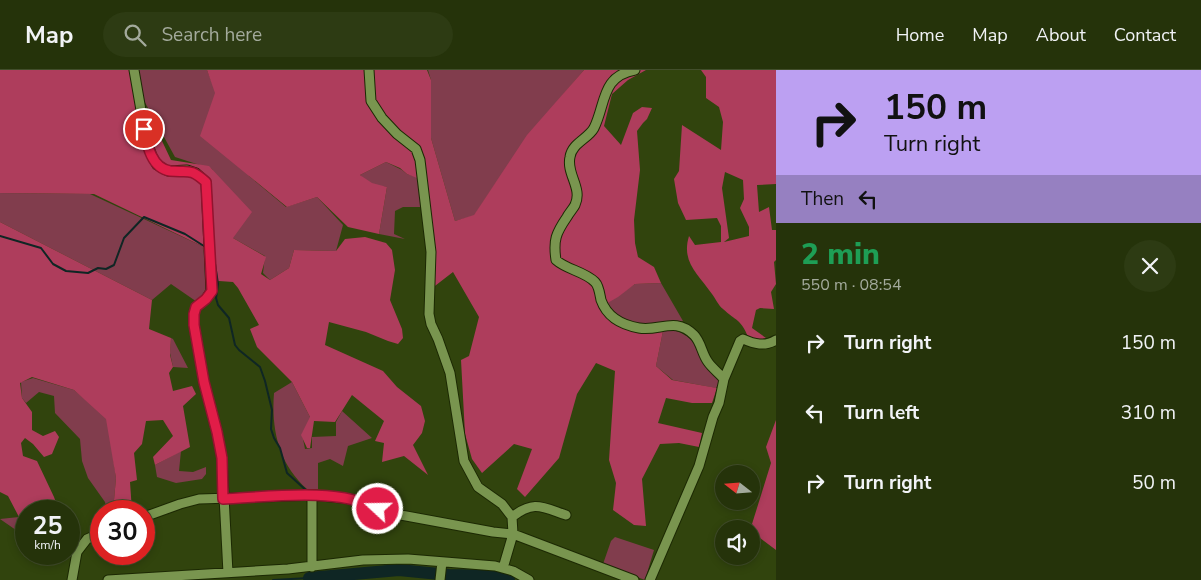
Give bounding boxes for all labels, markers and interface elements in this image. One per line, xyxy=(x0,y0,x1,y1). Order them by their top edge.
search box xyxy=(103,12,453,57)
text: Map xyxy=(25,19,73,51)
icon: search xyxy=(121,21,149,49)
text: Search here xyxy=(161,22,262,48)
text: Home xyxy=(896,23,944,47)
text: Map xyxy=(972,23,1008,47)
text: About xyxy=(1036,23,1086,47)
text: Contact xyxy=(1114,23,1176,47)
text: 150 m xyxy=(884,84,987,131)
icon: right xyxy=(801,90,866,155)
pin xyxy=(123,108,165,150)
icon: arrive xyxy=(130,115,158,143)
text: Turn right xyxy=(884,129,980,159)
icon: left xyxy=(854,185,882,213)
text: Then xyxy=(801,186,844,212)
text: 2 min xyxy=(801,234,880,275)
button: close xyxy=(1124,240,1176,292)
text: 550 m · 08:54 xyxy=(801,274,902,296)
icon: right xyxy=(801,329,829,357)
text: Turn right xyxy=(844,330,931,356)
text: 150 m xyxy=(1121,330,1176,356)
icon: left xyxy=(801,399,829,427)
text: Turn left xyxy=(844,400,919,426)
text: 310 m xyxy=(1121,400,1176,426)
north arrow xyxy=(715,465,760,510)
map controls xyxy=(715,465,760,565)
icon: right xyxy=(801,469,829,497)
text: Turn right xyxy=(844,470,931,496)
text: 50 m xyxy=(1132,470,1176,496)
position arrow xyxy=(351,482,403,534)
speed limit sign: 30 xyxy=(90,500,155,565)
text: 25 xyxy=(32,509,63,543)
button: sound xyxy=(715,520,760,565)
text: km/h xyxy=(34,537,61,553)

